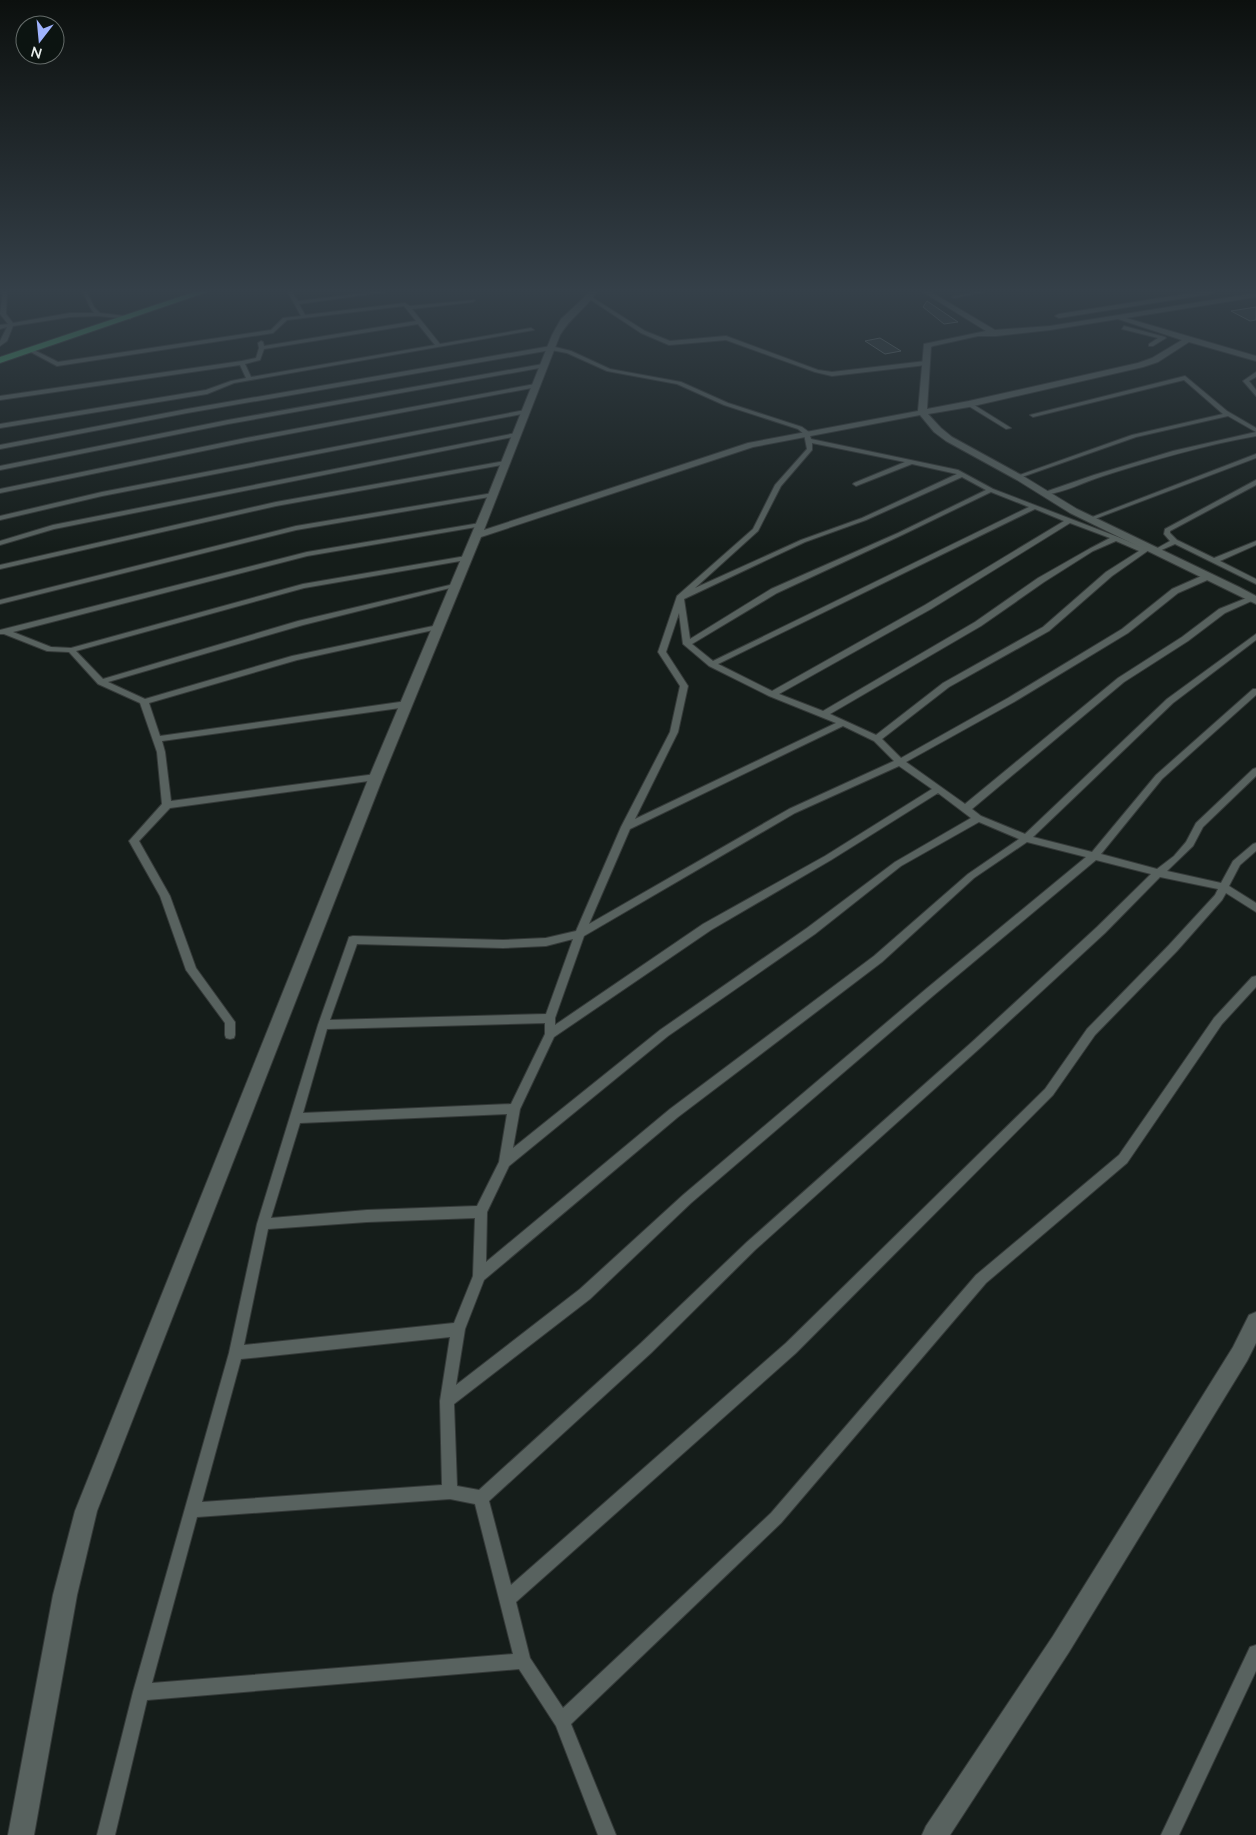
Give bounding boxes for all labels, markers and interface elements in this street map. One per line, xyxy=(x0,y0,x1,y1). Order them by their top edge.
north arrow xyxy=(15,15,65,65)
text: N xyxy=(29,43,44,63)

